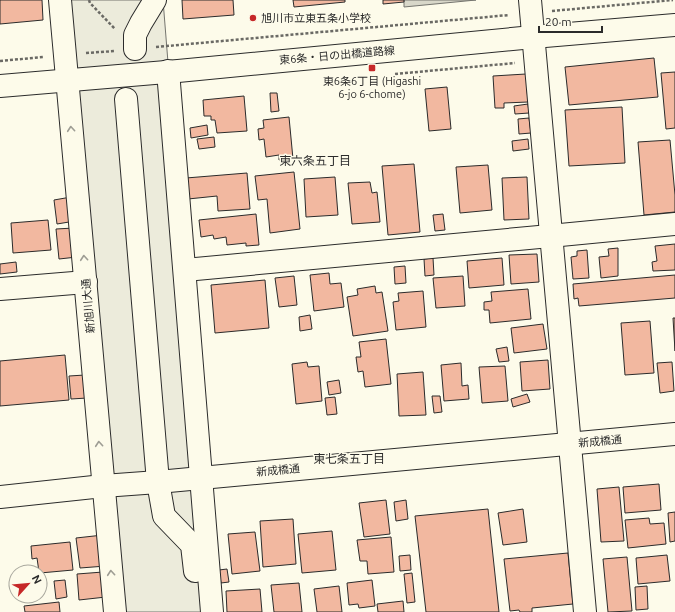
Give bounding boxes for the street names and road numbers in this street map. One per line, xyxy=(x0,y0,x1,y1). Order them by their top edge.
street label: 東6条・日の出橋道路線 xyxy=(279,44,395,66)
street label: 新旭川大通 xyxy=(80,278,96,334)
street label: 新成橋通 xyxy=(578,433,622,449)
street label: 新成橋通 xyxy=(256,462,300,478)

